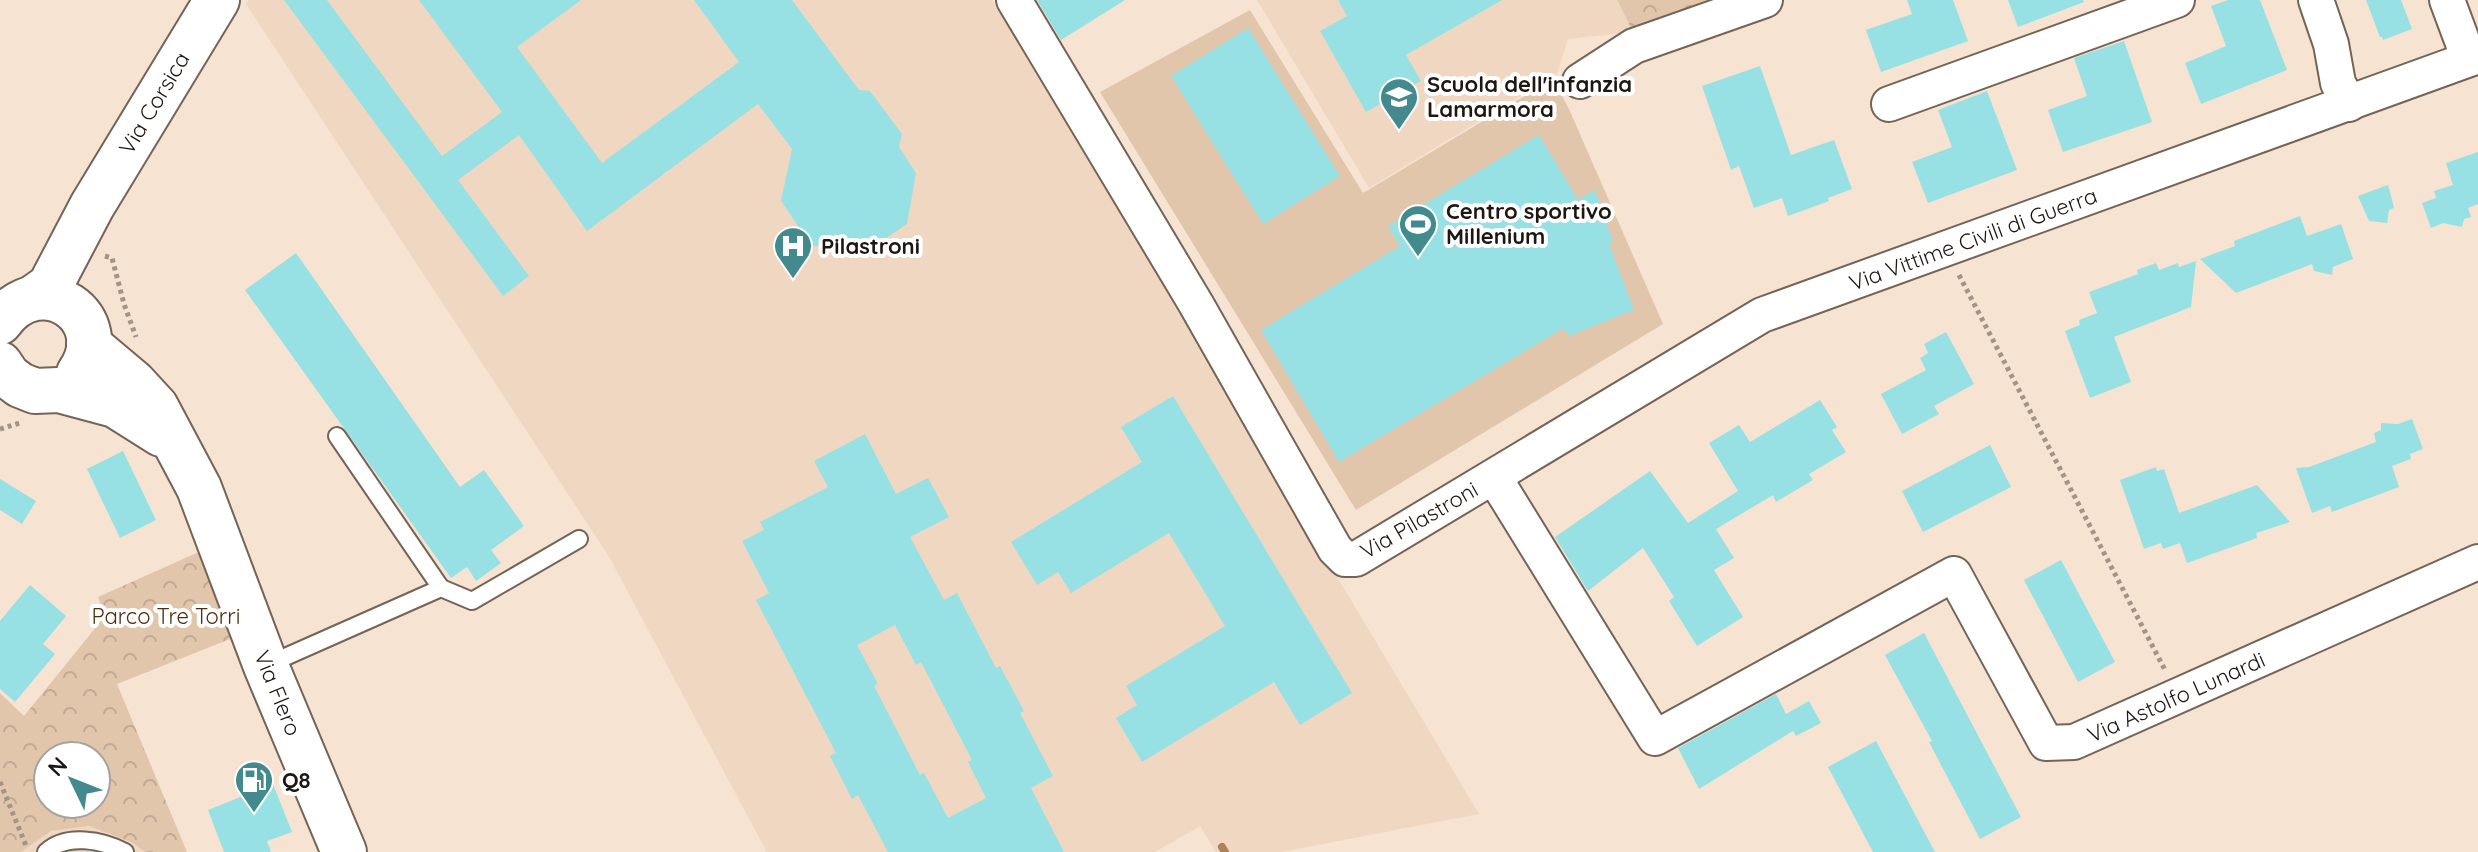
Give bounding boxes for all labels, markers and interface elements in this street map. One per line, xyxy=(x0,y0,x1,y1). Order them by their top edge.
street label: Via Corsica xyxy=(112,47,196,159)
place label: Scuola dell'infanzia Lamarmora xyxy=(1427,70,1632,123)
school or university icon: Scuola dell'infanzia Lamarmora xyxy=(1378,76,1420,131)
street label: Via Vittime Civili di Guerra xyxy=(1845,181,2101,297)
place label: Centro sportivo Millenium xyxy=(1446,197,1612,250)
sports icon: Centro sportivo Millenium xyxy=(1397,203,1439,258)
hospital icon: Pilastroni xyxy=(772,225,814,280)
place label: Pilastroni xyxy=(821,232,920,260)
street label: Via Pilastroni xyxy=(1355,475,1483,565)
park label: Parco Tre Torri xyxy=(92,602,241,630)
street label: Via Astolfo Lunardi xyxy=(2083,645,2269,749)
street label: Via Flero xyxy=(248,646,308,740)
north arrow xyxy=(32,740,112,820)
text: N xyxy=(42,751,73,782)
fuel station icon: Q8 xyxy=(233,759,275,814)
place label: Q8 xyxy=(282,766,311,794)

